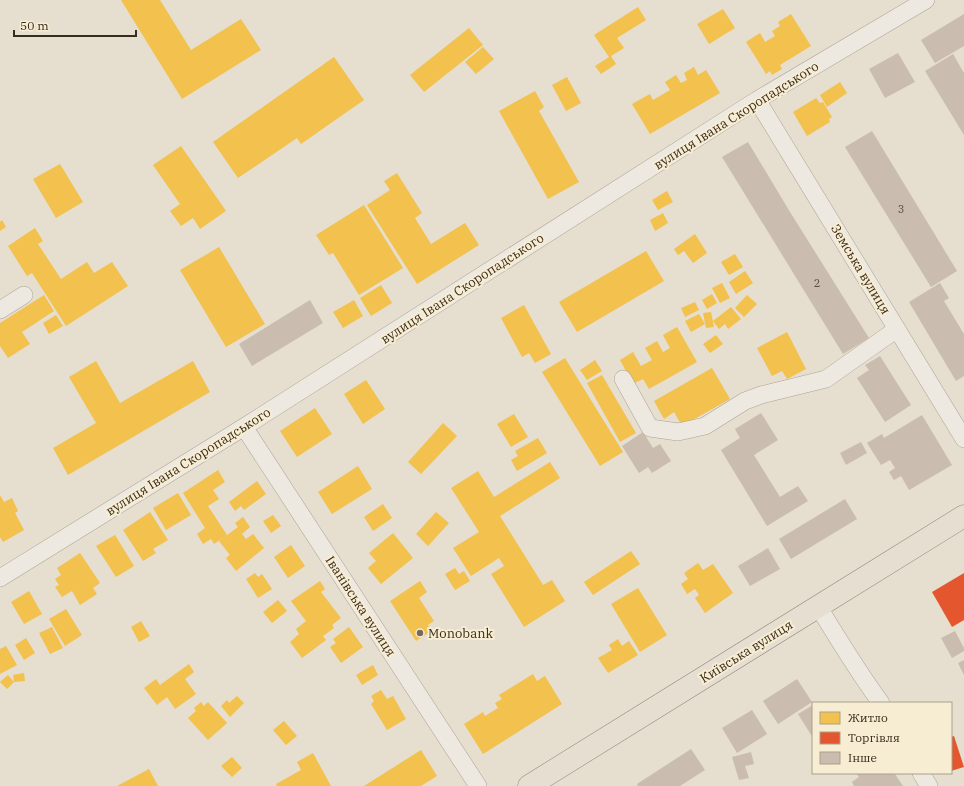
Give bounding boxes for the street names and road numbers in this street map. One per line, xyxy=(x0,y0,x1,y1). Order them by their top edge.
street label: вулиця Івана Скоропадського xyxy=(651,58,822,173)
street label: Земська вулиця xyxy=(827,221,894,317)
street label: вулиця Івана Скоропадського xyxy=(377,229,547,348)
street label: вулиця Івана Скоропадського xyxy=(103,404,274,519)
street label: Іванівська вулиця xyxy=(322,553,399,660)
street label: Київська вулиця xyxy=(697,616,796,687)

